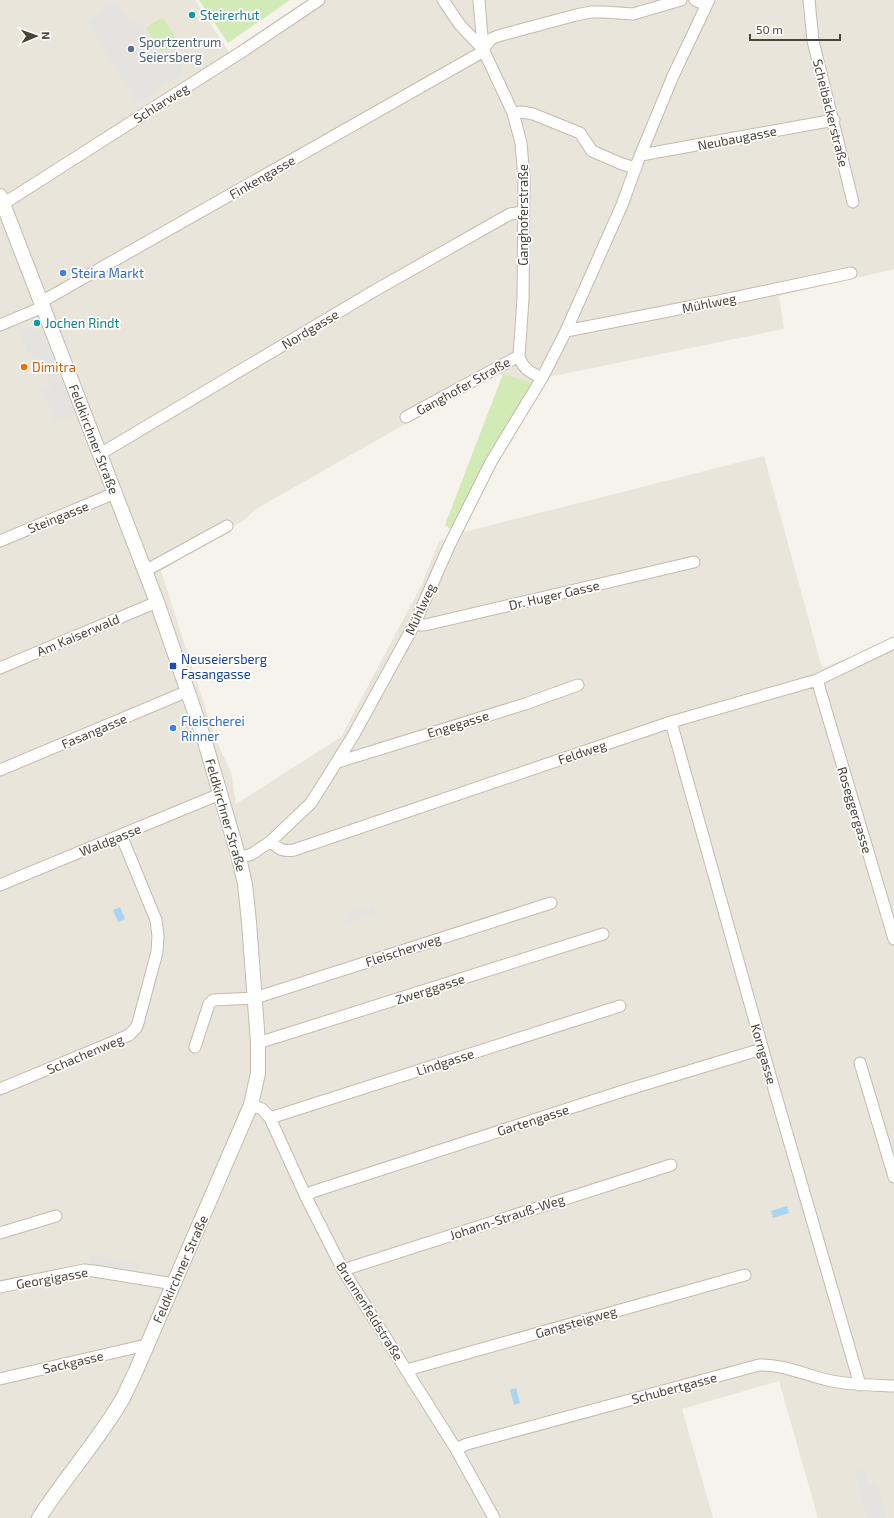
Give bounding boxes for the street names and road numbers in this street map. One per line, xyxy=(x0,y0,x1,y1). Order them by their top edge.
street label: Scheibäckerstraße xyxy=(810,57,852,169)
street label: Schlarweg xyxy=(130,80,192,126)
street label: Neubaugasse xyxy=(696,123,778,153)
street label: Finkengasse xyxy=(226,152,298,202)
street label: Ganghoferstraße xyxy=(515,164,531,266)
street label: Mühlweg xyxy=(681,290,737,316)
street label: Nordgasse xyxy=(279,306,341,352)
street label: Ganghofer Straße xyxy=(413,354,513,418)
street label: Feldkirchner Straße xyxy=(66,382,122,496)
street label: Steingasse xyxy=(25,498,91,536)
street label: Dr. Huger Gasse xyxy=(507,577,601,613)
street label: Mühlweg xyxy=(401,581,439,637)
street label: Am Kaiserwald xyxy=(34,610,122,660)
street label: Engegasse xyxy=(425,707,491,741)
street label: Fasangasse xyxy=(59,710,129,752)
street label: Feldweg xyxy=(556,736,608,768)
street label: Feldkirchner Straße xyxy=(202,757,250,873)
street label: Roseggergasse xyxy=(834,765,876,855)
street label: Waldgasse xyxy=(77,820,143,860)
street label: Fleischerweg xyxy=(363,930,443,970)
street label: Zwerggasse xyxy=(393,970,467,1008)
street label: Korngasse xyxy=(748,1022,780,1086)
street label: Schachenweg xyxy=(44,1031,126,1077)
street label: Lindgasse xyxy=(414,1045,476,1079)
street label: Gartengasse xyxy=(495,1101,571,1139)
street label: Johann-Strauß-Weg xyxy=(447,1191,567,1243)
street label: Feldkirchner Straße xyxy=(149,1213,211,1325)
street label: Brunnenfeldstraße xyxy=(333,1259,407,1363)
street label: Georgigasse xyxy=(15,1264,89,1292)
street label: Gangsteigweg xyxy=(533,1303,619,1341)
street label: Sackgasse xyxy=(41,1347,105,1377)
street label: Schubertgasse xyxy=(630,1369,718,1407)

